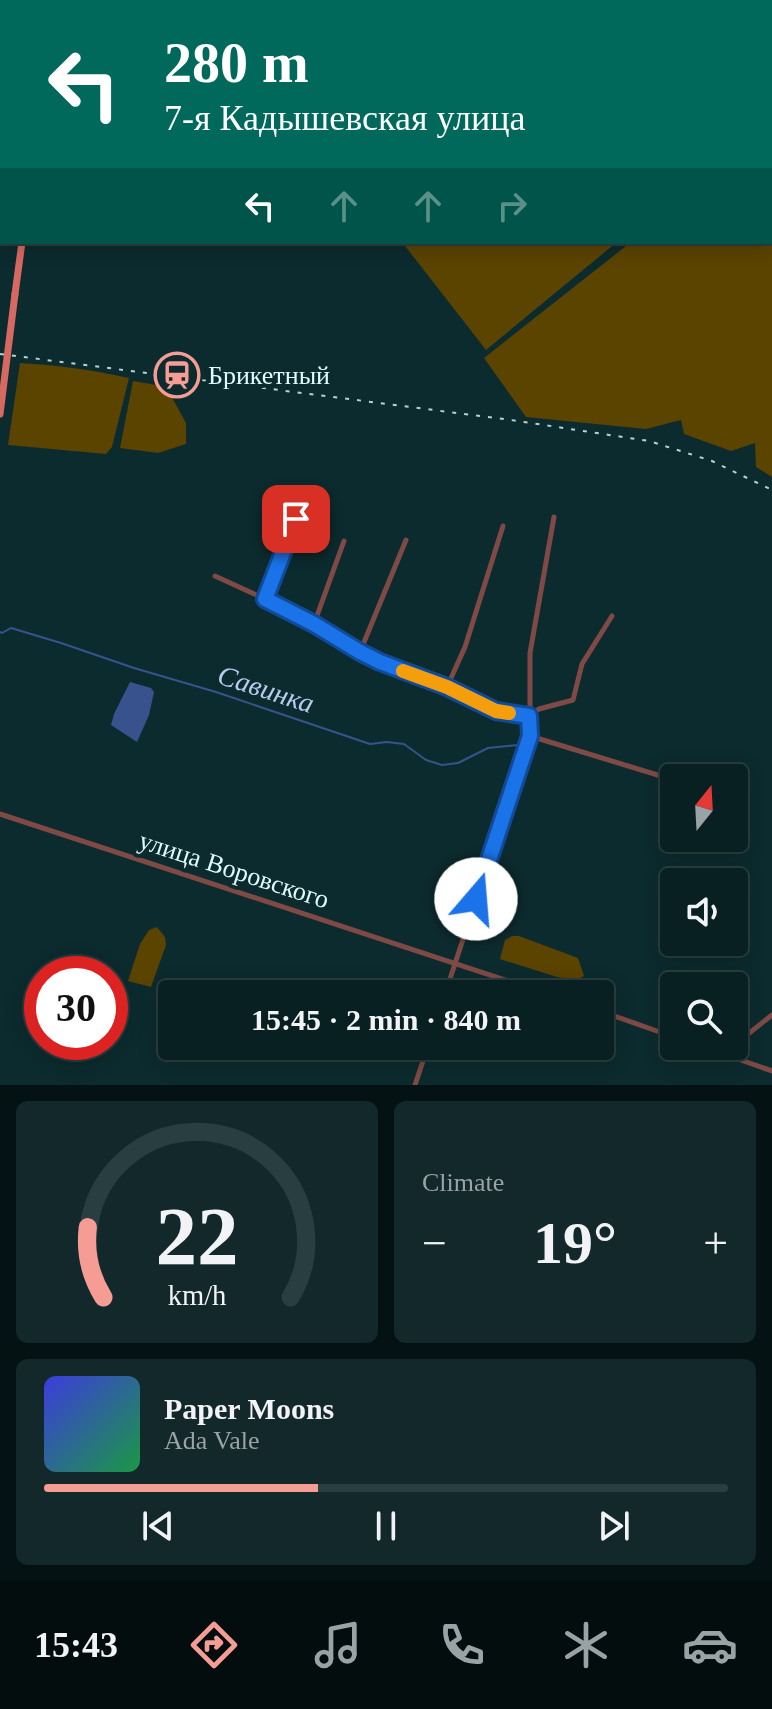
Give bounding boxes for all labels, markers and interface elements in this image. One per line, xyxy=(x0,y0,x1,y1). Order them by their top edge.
icon: left xyxy=(32,32,136,136)
text: 280 m xyxy=(164,32,309,94)
text: 7-я Кадышевская улица xyxy=(164,98,525,138)
icon: left xyxy=(238,184,282,228)
icon: ahead xyxy=(322,184,366,228)
icon: ahead xyxy=(406,184,450,228)
icon: right xyxy=(490,184,534,228)
station icon: Брикетный xyxy=(153,351,201,399)
place label: Брикетный xyxy=(208,361,330,390)
pin xyxy=(262,485,330,553)
icon: arrive xyxy=(274,497,318,541)
water label: Савинка xyxy=(214,659,318,719)
north arrow xyxy=(660,764,748,852)
map controls xyxy=(660,764,748,1060)
street label: улица Воровского xyxy=(135,826,333,914)
position arrow xyxy=(434,857,518,941)
button: sound xyxy=(660,868,748,956)
speed limit sign: 30 xyxy=(24,956,128,1060)
button: search xyxy=(660,972,748,1060)
text: 15:45 · 2 min · 840 m xyxy=(251,1003,521,1036)
text: Climate xyxy=(422,1168,504,1197)
text: 22 xyxy=(155,1190,239,1282)
text: 19° xyxy=(533,1210,617,1276)
text: − xyxy=(422,1219,447,1268)
text: + xyxy=(703,1219,728,1268)
text: km/h xyxy=(168,1280,226,1311)
text: Paper Moons xyxy=(164,1392,334,1425)
text: Ada Vale xyxy=(164,1426,260,1455)
icon: previous xyxy=(136,1504,180,1548)
icon: pause xyxy=(364,1504,408,1548)
icon: next xyxy=(592,1504,636,1548)
icon: directions xyxy=(186,1617,242,1673)
icon: music xyxy=(310,1617,366,1673)
icon: phone xyxy=(434,1617,490,1673)
icon: climate xyxy=(558,1617,614,1673)
icon: car xyxy=(682,1617,738,1673)
text: 15:43 xyxy=(34,1625,118,1665)

